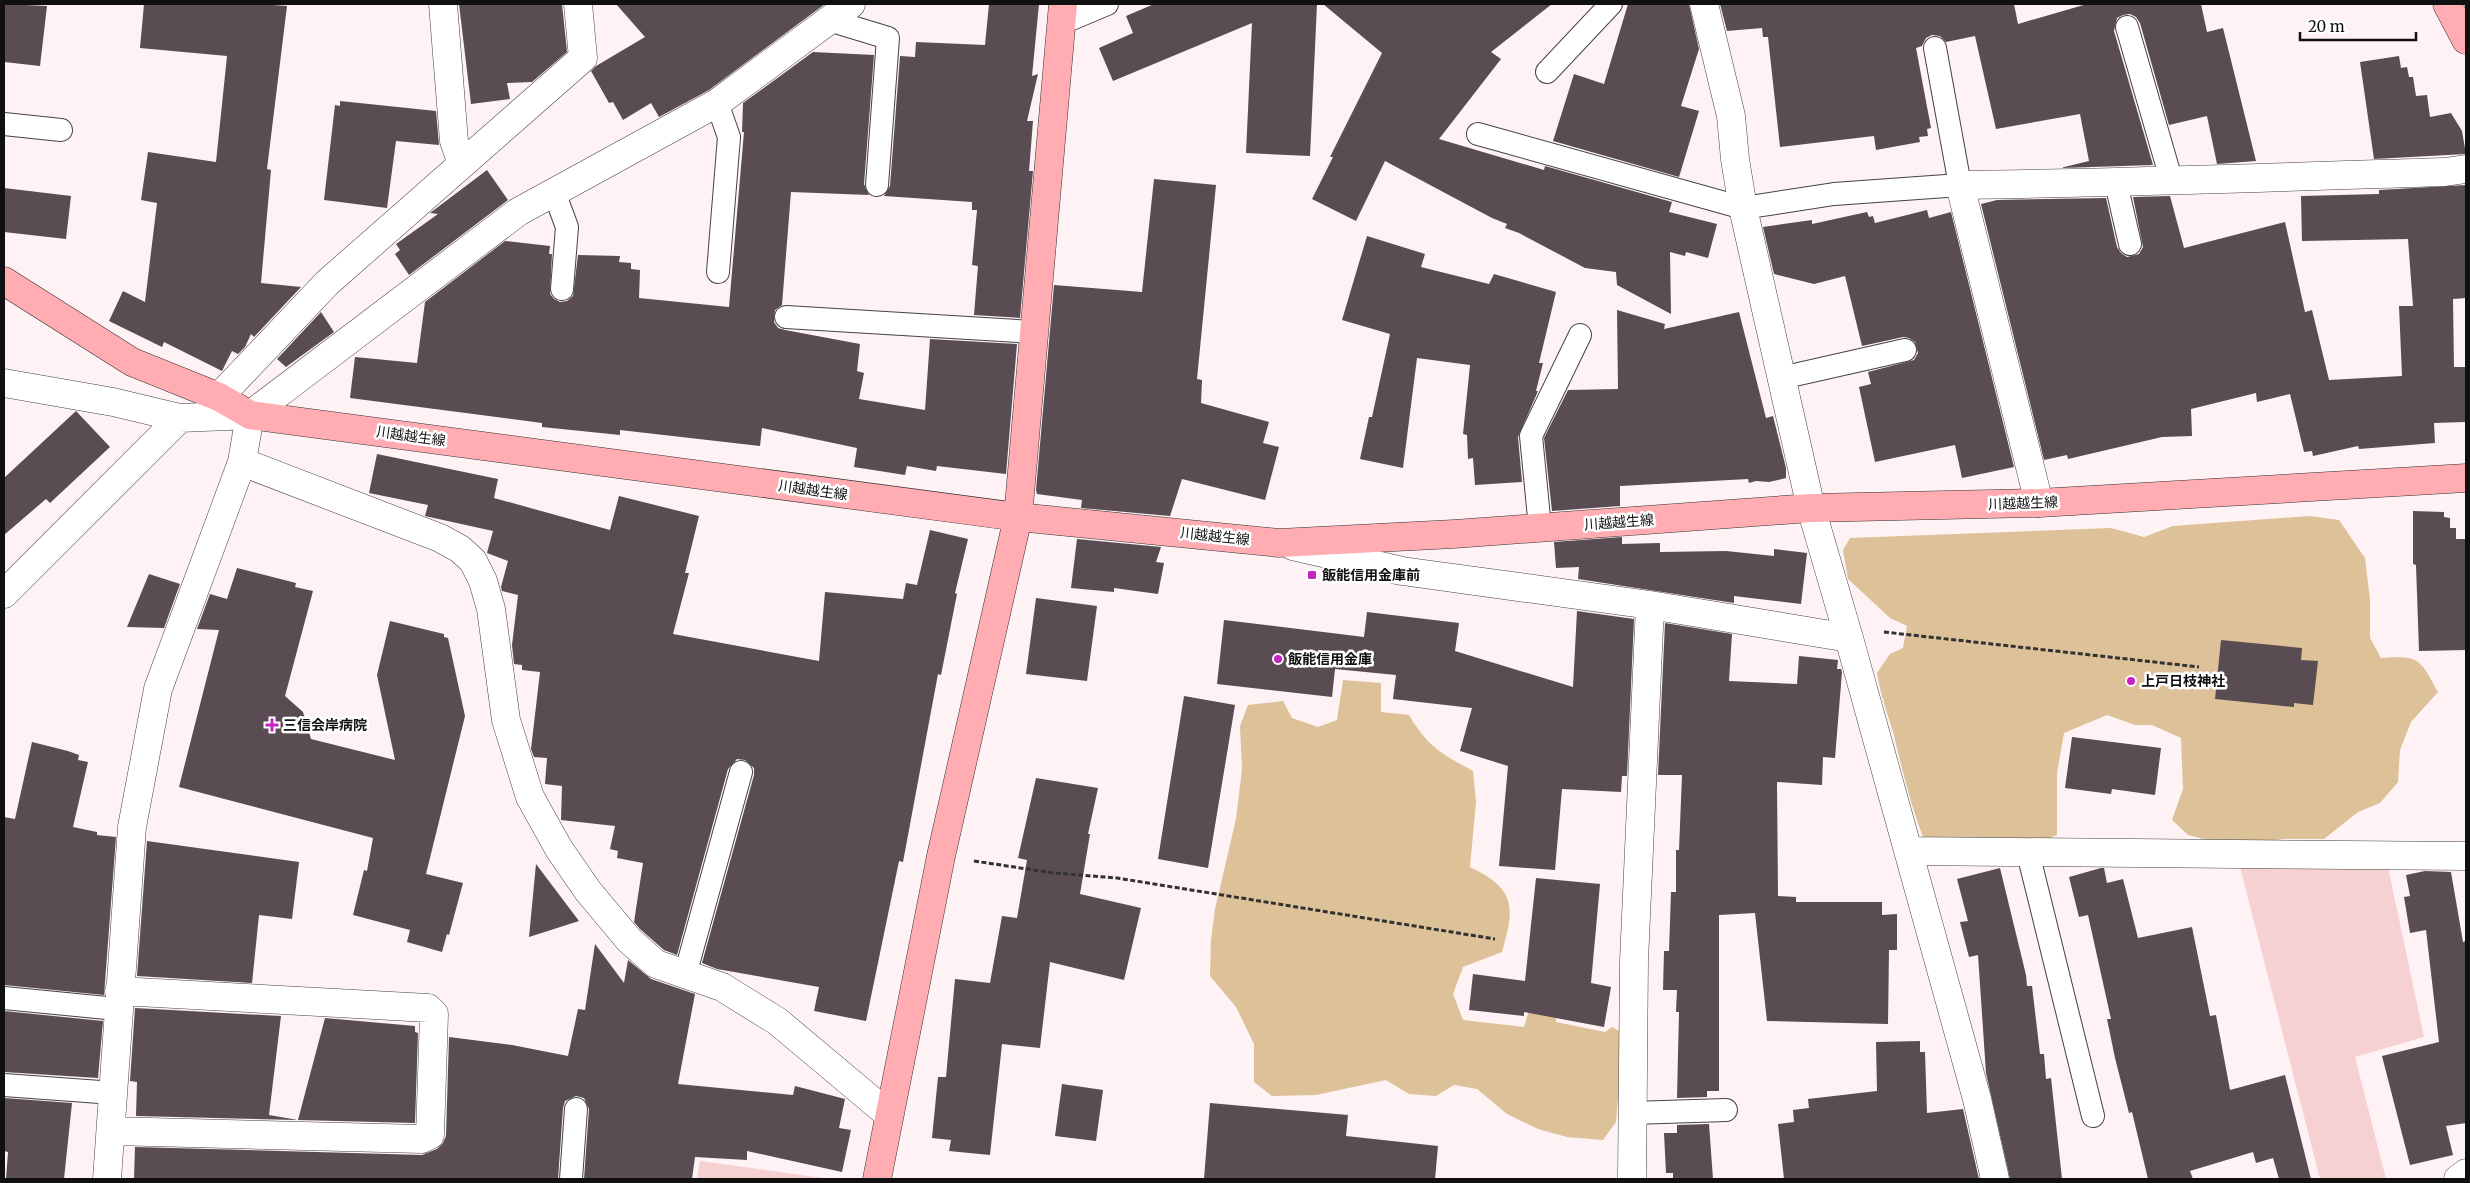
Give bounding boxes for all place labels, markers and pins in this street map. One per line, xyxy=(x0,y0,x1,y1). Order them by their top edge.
place label: 飯能信用金庫前 xyxy=(1322,566,1420,584)
marker: 飯能信用金庫前 xyxy=(1306,569,1318,581)
place label: 飯能信用金庫 xyxy=(1288,650,1372,668)
marker: 飯能信用金庫 xyxy=(1272,653,1284,665)
place label: 上戸日枝神社 xyxy=(2141,672,2225,690)
marker: 上戸日枝神社 xyxy=(2125,675,2137,687)
place label: 三信会岸病院 xyxy=(283,716,367,734)
marker: 三信会岸病院 xyxy=(265,718,279,732)

